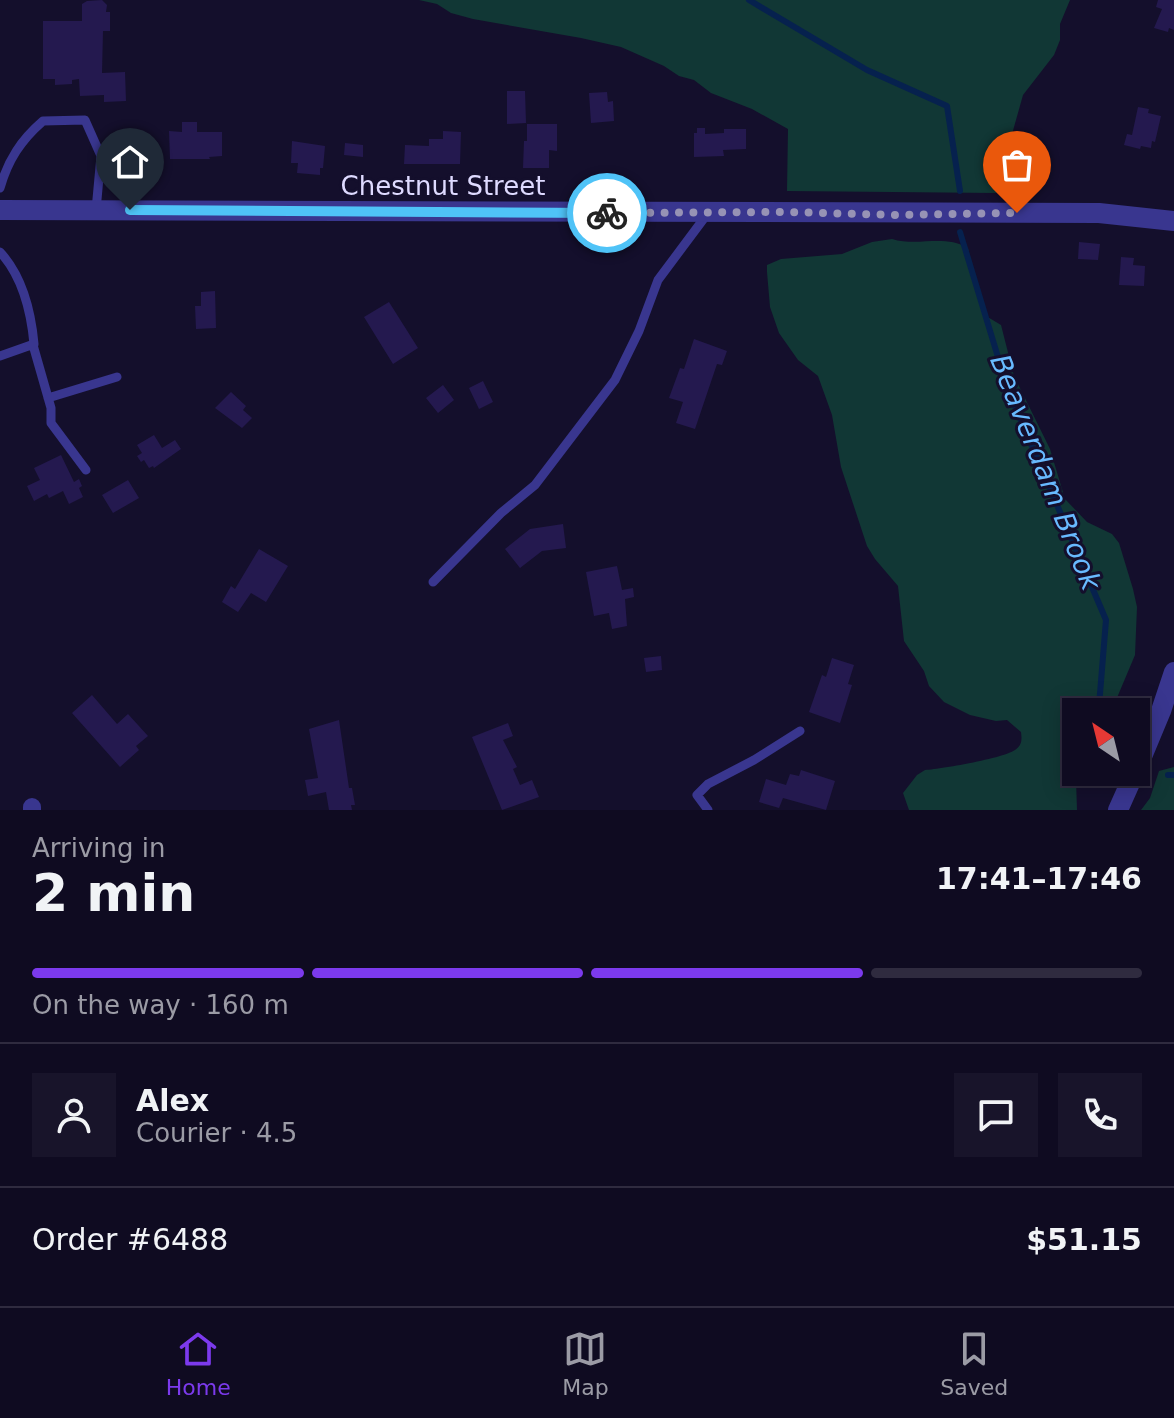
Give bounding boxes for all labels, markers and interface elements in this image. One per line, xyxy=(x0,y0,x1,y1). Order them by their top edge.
pin xyxy=(96,128,164,210)
pin xyxy=(983,131,1051,213)
icon: home xyxy=(108,140,152,184)
icon: bag xyxy=(995,143,1039,187)
street label: Chestnut Street xyxy=(341,171,545,201)
courier xyxy=(567,173,647,253)
icon: bike xyxy=(585,191,629,235)
water label: Beaverdam Brook xyxy=(983,350,1109,596)
north arrow xyxy=(1062,698,1150,786)
map controls xyxy=(1062,698,1150,786)
text: Arriving in xyxy=(32,833,166,863)
text: 17:41–17:46 xyxy=(936,861,1142,896)
text: 2 min xyxy=(32,863,195,923)
text: On the way · 160 m xyxy=(32,990,289,1020)
button: person xyxy=(32,1073,116,1157)
button: chat xyxy=(954,1073,1038,1157)
button: phone xyxy=(1058,1073,1142,1157)
text: Alex xyxy=(136,1083,209,1118)
text: Courier · 4.5 xyxy=(136,1118,297,1148)
text: Order #6488 xyxy=(32,1222,228,1257)
text: $51.15 xyxy=(1026,1222,1142,1257)
tab: Home xyxy=(166,1327,231,1400)
tab: Map xyxy=(562,1327,609,1400)
tab: Saved xyxy=(940,1327,1008,1400)

